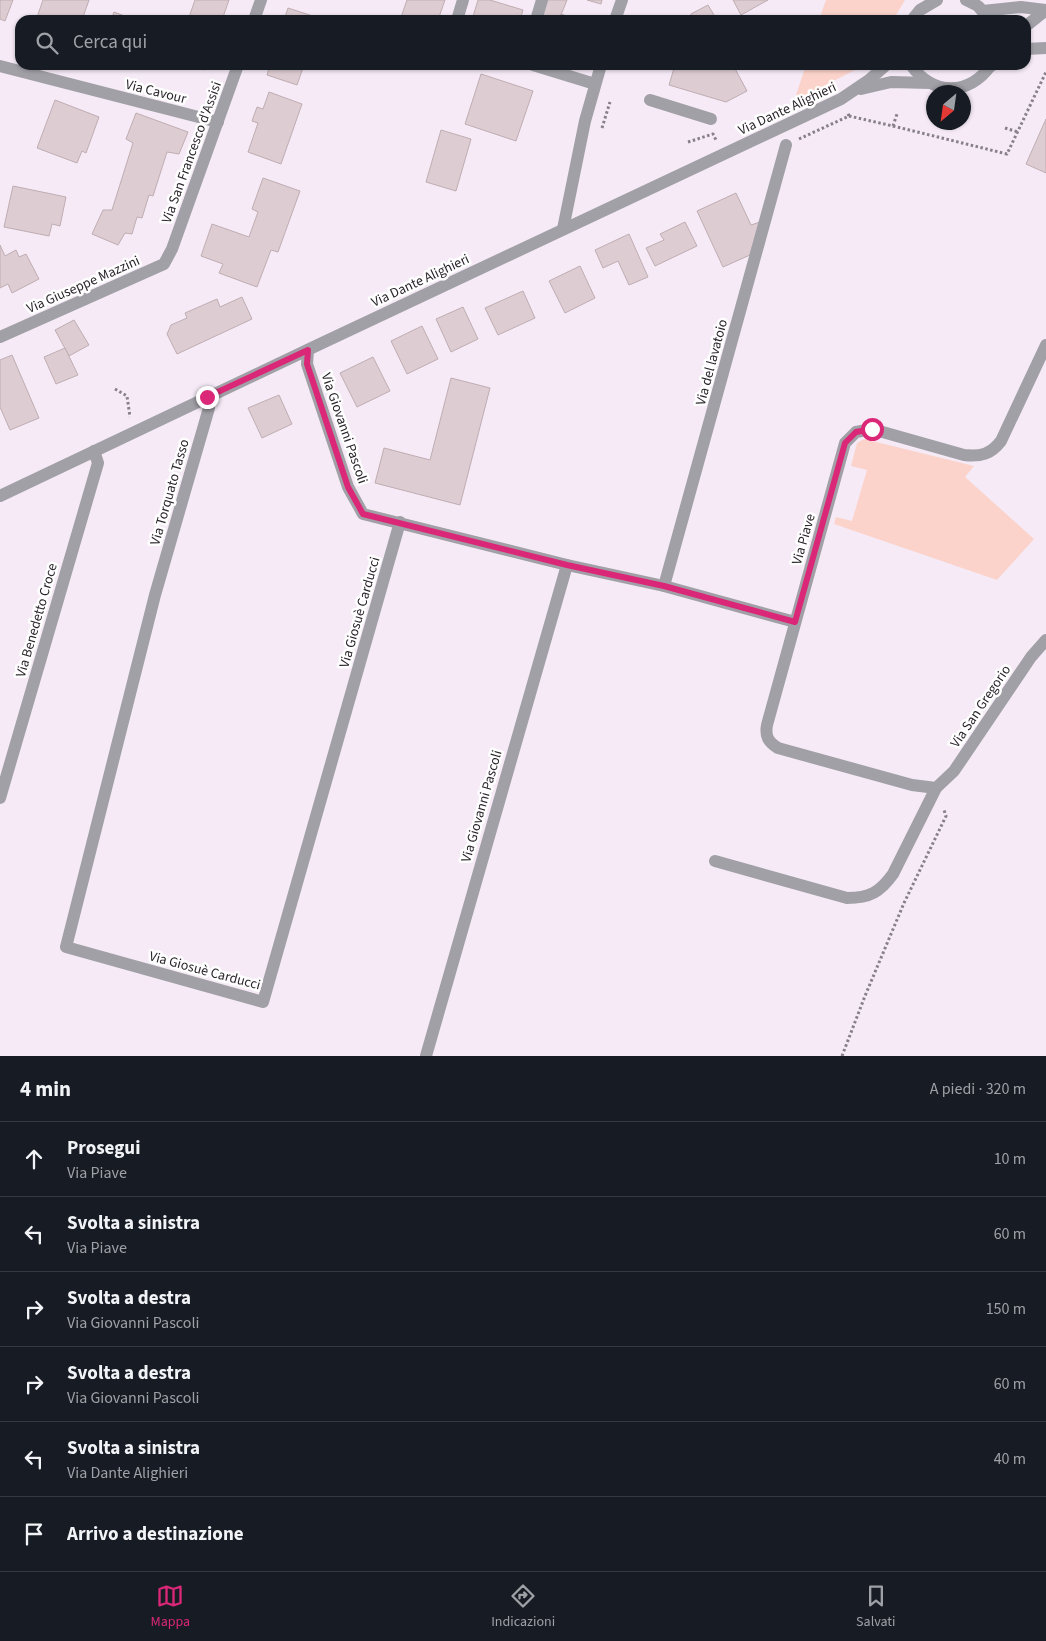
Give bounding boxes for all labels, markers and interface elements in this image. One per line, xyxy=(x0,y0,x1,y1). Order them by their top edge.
search box xyxy=(15,15,1031,70)
icon: search xyxy=(33,29,61,57)
text: Cerca qui xyxy=(73,29,147,56)
street label: Via Cavour xyxy=(123,75,188,109)
street label: Via Dante Alighieri xyxy=(735,77,840,140)
street label: Via San Francesco d'Assisi xyxy=(157,79,227,226)
north arrow xyxy=(926,85,971,130)
street label: Via Dante Alighieri xyxy=(368,249,473,312)
street label: Via Giuseppe Mazzini xyxy=(24,251,143,319)
street label: Via del lavatoio xyxy=(691,317,733,408)
street label: Via Giovanni Pascoli xyxy=(316,370,372,486)
route end xyxy=(196,386,219,409)
route start xyxy=(861,418,884,441)
street label: Via Torquato Tasso xyxy=(145,437,195,548)
street label: Via Piave xyxy=(787,511,821,567)
street label: Via Giosuè Carducci xyxy=(335,555,385,670)
street label: Via Benedetto Croce xyxy=(11,561,63,680)
street label: Via San Gregorio xyxy=(946,661,1016,752)
street label: Via Giovanni Pascoli xyxy=(456,748,508,865)
street label: Via Giosuè Carducci xyxy=(147,946,263,995)
text: 4 min xyxy=(20,1074,71,1104)
text: A piedi · 320 m xyxy=(930,1078,1026,1100)
text: Prosegui xyxy=(67,1135,140,1162)
icon: ahead xyxy=(20,1145,48,1173)
text: 10 m xyxy=(994,1148,1026,1170)
text: Via Piave xyxy=(67,1162,127,1184)
text: Svolta a sinistra xyxy=(67,1210,200,1237)
icon: left xyxy=(20,1220,48,1248)
text: 60 m xyxy=(994,1223,1026,1245)
text: Via Piave xyxy=(67,1237,127,1259)
text: Svolta a destra xyxy=(67,1285,191,1312)
icon: right xyxy=(20,1295,48,1323)
text: 150 m xyxy=(986,1298,1026,1320)
text: Via Giovanni Pascoli xyxy=(67,1312,200,1334)
text: Svolta a destra xyxy=(67,1360,191,1387)
icon: right xyxy=(20,1370,48,1398)
text: 60 m xyxy=(994,1373,1026,1395)
text: Via Giovanni Pascoli xyxy=(67,1387,200,1409)
text: Svolta a sinistra xyxy=(67,1435,200,1462)
icon: left xyxy=(20,1445,48,1473)
text: 40 m xyxy=(994,1448,1026,1470)
text: Via Dante Alighieri xyxy=(67,1462,188,1484)
icon: arrive xyxy=(20,1520,48,1548)
text: Arrivo a destinazione xyxy=(67,1521,244,1548)
tab: Mappa xyxy=(151,1582,190,1632)
tab: Indicazioni xyxy=(491,1582,555,1632)
tab: Salvati xyxy=(856,1582,896,1632)

